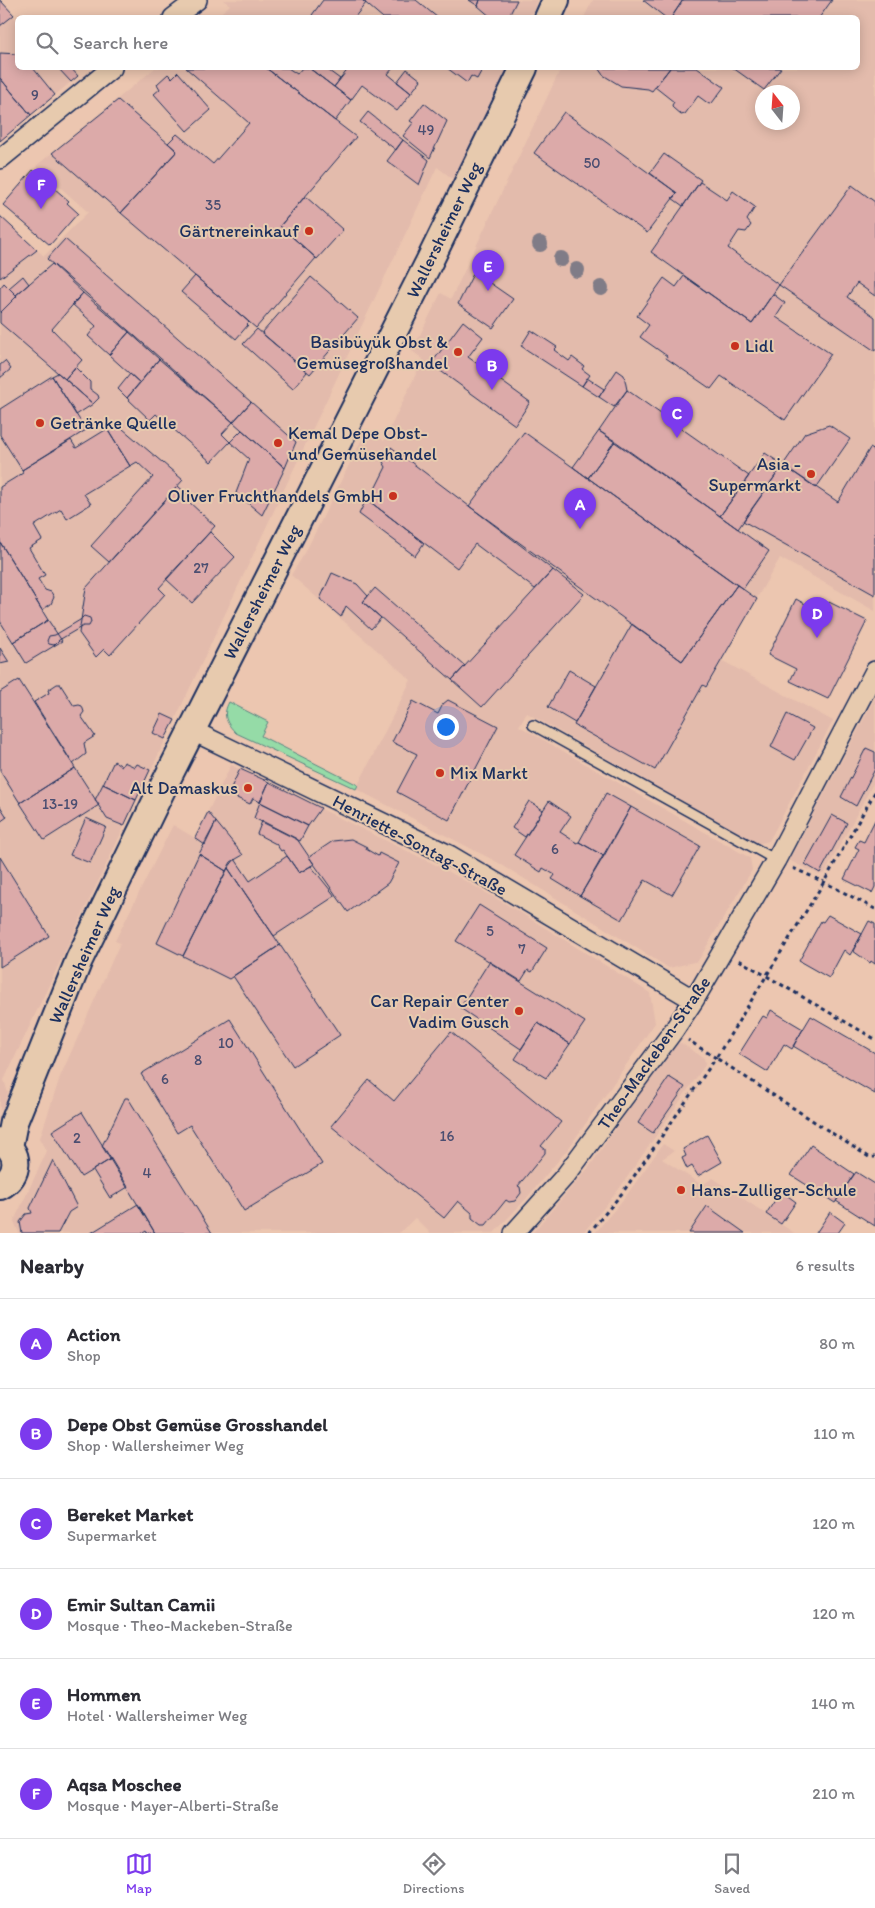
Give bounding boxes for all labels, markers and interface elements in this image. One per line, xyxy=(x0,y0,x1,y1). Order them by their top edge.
search box xyxy=(15,15,860,70)
icon: search xyxy=(33,29,61,57)
text: Search here xyxy=(73,31,168,54)
north arrow xyxy=(755,85,800,130)
house number: 9 xyxy=(31,86,39,104)
house number: 49 xyxy=(418,121,435,139)
house number: 50 xyxy=(583,154,601,172)
street label: Wallersheimer Weg xyxy=(402,158,487,302)
pin: F xyxy=(25,168,57,209)
house number: 35 xyxy=(205,196,221,214)
place label: Gärtnereinkauf xyxy=(179,220,299,242)
marker: Gärtnereinkauf xyxy=(303,225,315,237)
pin: E xyxy=(472,250,504,291)
place label: Basibüyük Obst & Gemüsegroßhandel xyxy=(296,331,448,374)
place label: Lidl xyxy=(745,335,774,357)
marker: Lidl xyxy=(729,340,741,352)
marker: Basibüyük Obst & Gemüsegroßhandel xyxy=(452,346,464,358)
pin: B xyxy=(476,349,508,390)
pin: C xyxy=(661,397,693,438)
place label: Getränke Quelle xyxy=(50,412,176,434)
marker: Getränke Quelle xyxy=(34,417,46,429)
place label: Kemal Depe Obst- und Gemüsehandel xyxy=(288,422,437,465)
marker: Kemal Depe Obst- und Gemüsehandel xyxy=(272,437,284,449)
place label: Asia - Supermarkt xyxy=(708,453,801,496)
marker: Asia - Supermarkt xyxy=(805,468,817,480)
place label: Oliver Fruchthandels GmbH xyxy=(168,485,383,507)
pin: A xyxy=(564,488,596,529)
marker: Oliver Fruchthandels GmbH xyxy=(387,490,399,502)
street label: Wallersheimer Weg xyxy=(218,520,306,663)
house number: 27 xyxy=(193,559,209,577)
pin: D xyxy=(801,597,833,638)
your location xyxy=(433,714,459,740)
place label: Mix Markt xyxy=(450,762,528,784)
marker: Mix Markt xyxy=(434,767,446,779)
place label: Alt Damaskus xyxy=(130,777,238,799)
marker: Alt Damaskus xyxy=(242,782,254,794)
street label: Henriette-Sontag-Straße xyxy=(329,790,511,900)
house number: 13-19 xyxy=(42,795,78,813)
house number: 6 xyxy=(551,840,559,858)
street label: Wallersheimer Weg xyxy=(44,882,125,1027)
house number: 5 xyxy=(486,922,494,940)
house number: 7 xyxy=(518,940,526,958)
street label: Theo-Mackeben-Straße xyxy=(593,972,715,1134)
place label: Car Repair Center Vadim Gusch xyxy=(370,990,510,1033)
marker: Car Repair Center Vadim Gusch xyxy=(513,1005,525,1017)
house number: 10 xyxy=(218,1034,234,1052)
house number: 8 xyxy=(194,1051,202,1069)
house number: 6 xyxy=(161,1070,169,1088)
house number: 16 xyxy=(440,1127,455,1145)
house number: 2 xyxy=(73,1129,81,1147)
house number: 4 xyxy=(142,1164,152,1182)
place label: Hans-Zulliger-Schule xyxy=(691,1179,857,1201)
marker: Hans-Zulliger-Schule xyxy=(675,1184,687,1196)
text: Nearby xyxy=(20,1253,84,1278)
text: 6 results xyxy=(795,1256,855,1275)
text: Action xyxy=(67,1323,120,1346)
text: A xyxy=(31,1334,41,1353)
text: 80 m xyxy=(819,1334,855,1353)
text: Shop xyxy=(67,1346,101,1365)
text: Depe Obst Gemüse Grosshandel xyxy=(67,1413,328,1436)
text: B xyxy=(31,1424,41,1443)
text: 110 m xyxy=(813,1424,855,1443)
text: Shop · Wallersheimer Weg xyxy=(67,1436,244,1455)
text: Bereket Market xyxy=(67,1503,193,1526)
text: C xyxy=(31,1514,41,1533)
text: 120 m xyxy=(812,1514,855,1533)
text: Supermarket xyxy=(67,1526,157,1545)
text: Emir Sultan Camii xyxy=(67,1593,215,1616)
text: D xyxy=(31,1604,41,1623)
text: 120 m xyxy=(812,1604,855,1623)
text: Mosque · Theo-Mackeben-Straße xyxy=(67,1616,293,1635)
text: Hommen xyxy=(67,1683,141,1706)
text: E xyxy=(32,1694,40,1713)
text: 140 m xyxy=(811,1694,855,1713)
text: Hotel · Wallersheimer Weg xyxy=(67,1706,247,1725)
text: Aqsa Moschee xyxy=(67,1773,182,1796)
text: F xyxy=(32,1784,40,1803)
text: 210 m xyxy=(812,1784,855,1803)
text: Mosque · Mayer-Alberti-Straße xyxy=(67,1796,279,1815)
tab: Map xyxy=(125,1850,153,1897)
tab: Directions xyxy=(403,1850,464,1897)
tab: Saved xyxy=(714,1850,750,1897)

